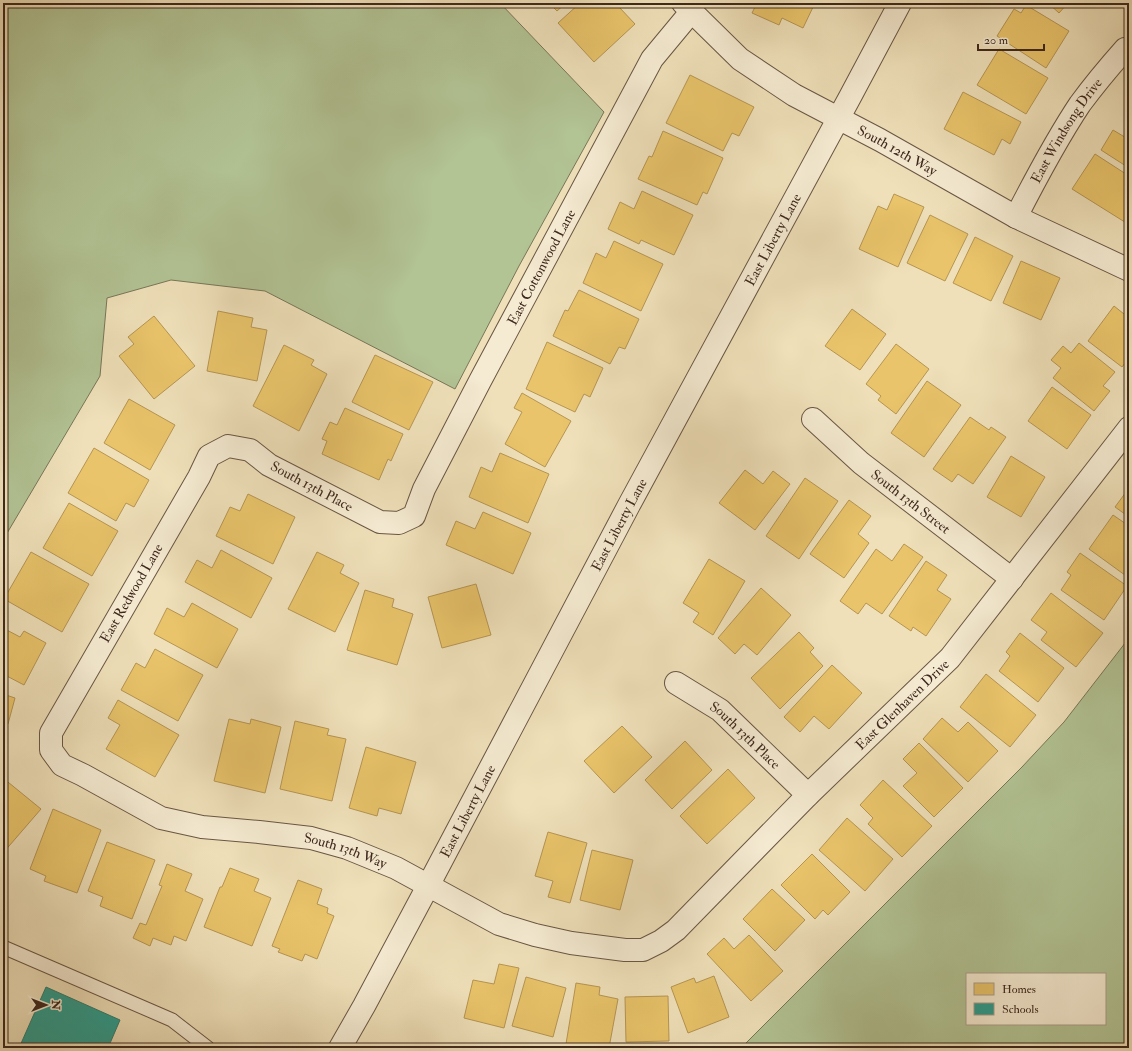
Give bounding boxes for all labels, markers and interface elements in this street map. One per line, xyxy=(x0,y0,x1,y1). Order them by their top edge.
scale bar xyxy=(978,26,1044,52)
text: 20 m xyxy=(984,33,1009,48)
street label: East Windsong Drive xyxy=(1027,75,1106,186)
street label: South 12th Way xyxy=(855,122,941,181)
street label: East Liberty Lane xyxy=(741,191,805,289)
street label: East Cottonwood Lane xyxy=(504,206,579,328)
street label: South 13th Place xyxy=(268,458,356,515)
street label: South 13th Street xyxy=(867,466,954,538)
street label: East Liberty Lane xyxy=(588,475,651,574)
street label: East Redwood Lane xyxy=(96,541,167,646)
street label: East Glenhaven Drive xyxy=(852,656,953,754)
street label: South 13th Place xyxy=(707,698,784,773)
street label: East Liberty Lane xyxy=(436,762,499,861)
street label: South 13th Way xyxy=(303,829,390,874)
legend xyxy=(966,973,1106,1025)
text: Homes xyxy=(1002,982,1036,997)
north arrow xyxy=(26,985,66,1025)
text: N xyxy=(49,999,62,1011)
text: Schools xyxy=(1002,1002,1039,1017)

